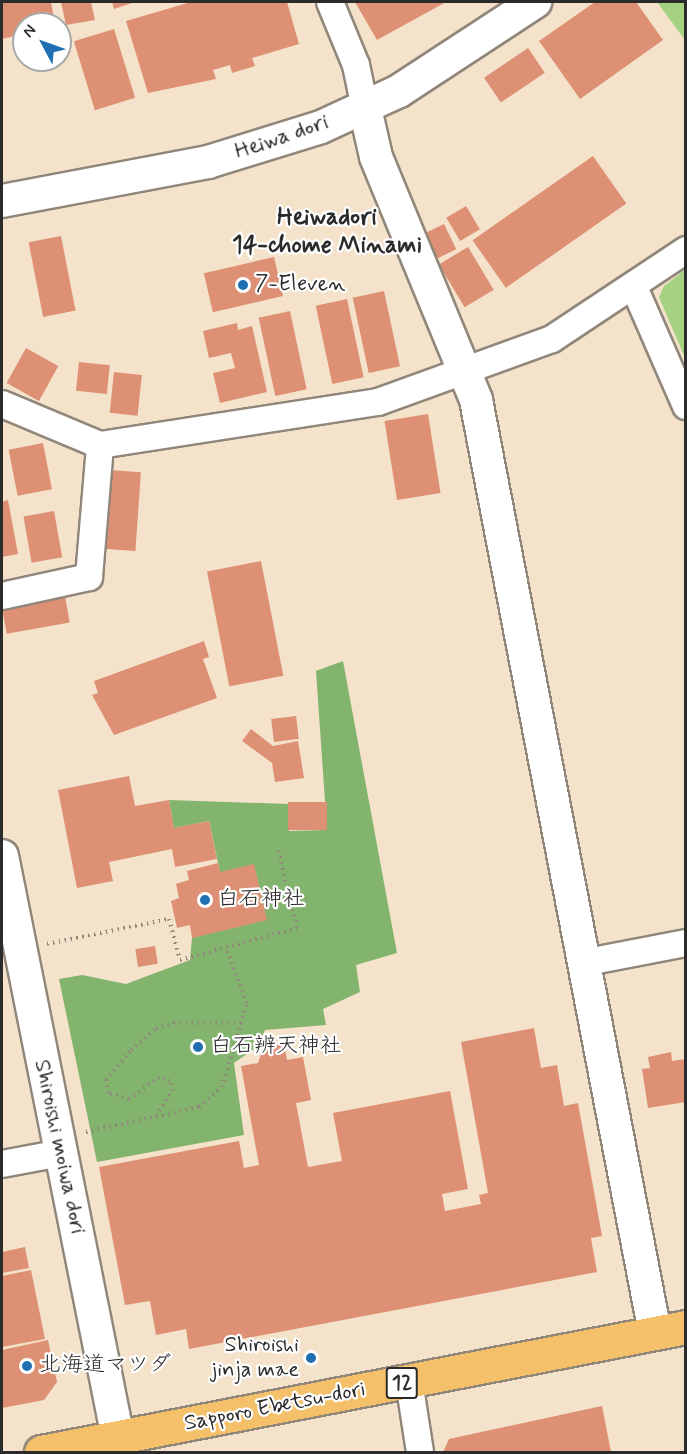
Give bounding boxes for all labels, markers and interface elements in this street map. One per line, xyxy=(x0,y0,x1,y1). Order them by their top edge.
north arrow xyxy=(12,12,72,72)
text: N xyxy=(18,20,41,42)
street label: Heiwa dori xyxy=(232,110,332,166)
district label: Heiwadori 14-chome Minami xyxy=(233,204,421,260)
place label: 7-Eleven xyxy=(255,272,345,298)
marker: 7-Eleven xyxy=(236,278,250,292)
place label: 白石神社 xyxy=(217,887,305,913)
marker: 白石神社 xyxy=(198,893,212,907)
place label: 白石辨天神社 xyxy=(210,1034,342,1060)
marker: 白石辨天神社 xyxy=(191,1040,205,1054)
street label: Shiroishi moiwa dori xyxy=(27,1056,91,1238)
place label: Shiroishi jinja mae xyxy=(213,1332,299,1384)
marker: Shiroishi jinja mae xyxy=(304,1351,318,1365)
place label: 北海道マツダ xyxy=(39,1353,171,1379)
marker: 北海道マツダ xyxy=(20,1359,34,1373)
road number: 12 xyxy=(386,1365,418,1401)
street label: Sapporo Ebetsu-dori xyxy=(182,1376,368,1438)

